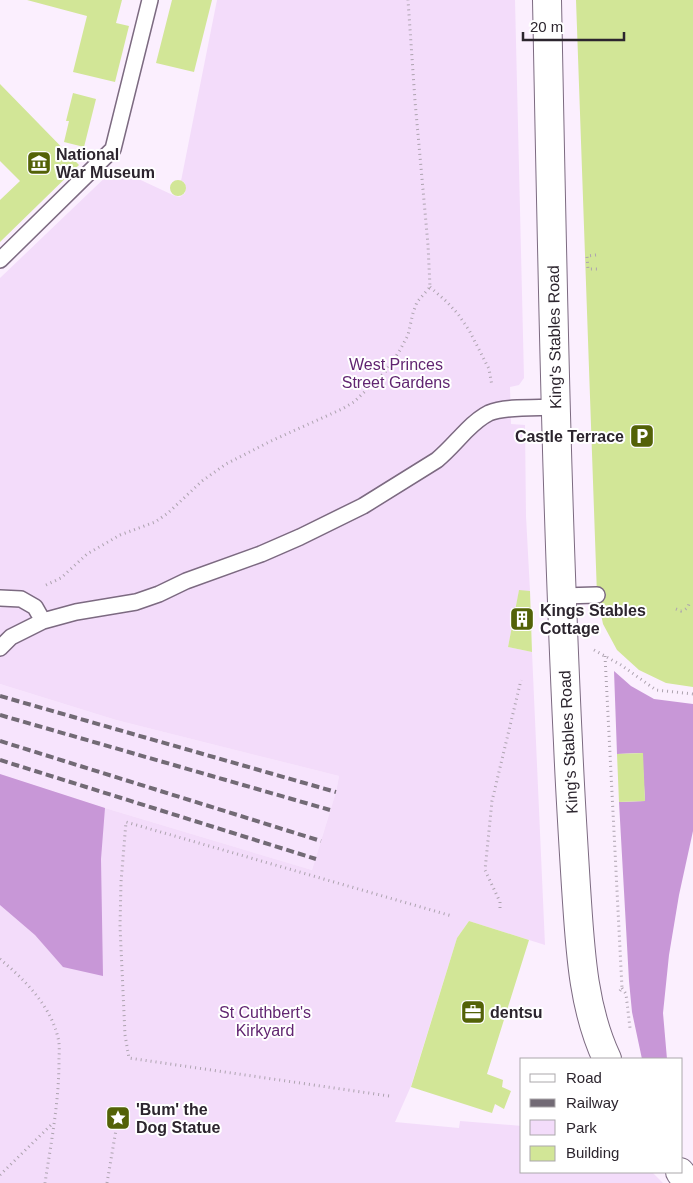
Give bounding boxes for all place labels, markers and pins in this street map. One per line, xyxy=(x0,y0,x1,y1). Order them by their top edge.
place label: National War Museum xyxy=(56,146,155,181)
museum icon: National War Museum xyxy=(26,150,52,176)
parking icon: Castle Terrace xyxy=(629,423,655,449)
place label: Castle Terrace xyxy=(515,428,624,445)
place label: Kings Stables Cottage xyxy=(540,602,646,637)
building icon: Kings Stables Cottage xyxy=(509,606,535,632)
office icon: dentsu xyxy=(460,999,486,1025)
place label: dentsu xyxy=(490,1004,542,1021)
place label: 'Bum' the Dog Statue xyxy=(136,1101,221,1136)
place icon: 'Bum' the Dog Statue xyxy=(105,1105,131,1131)

